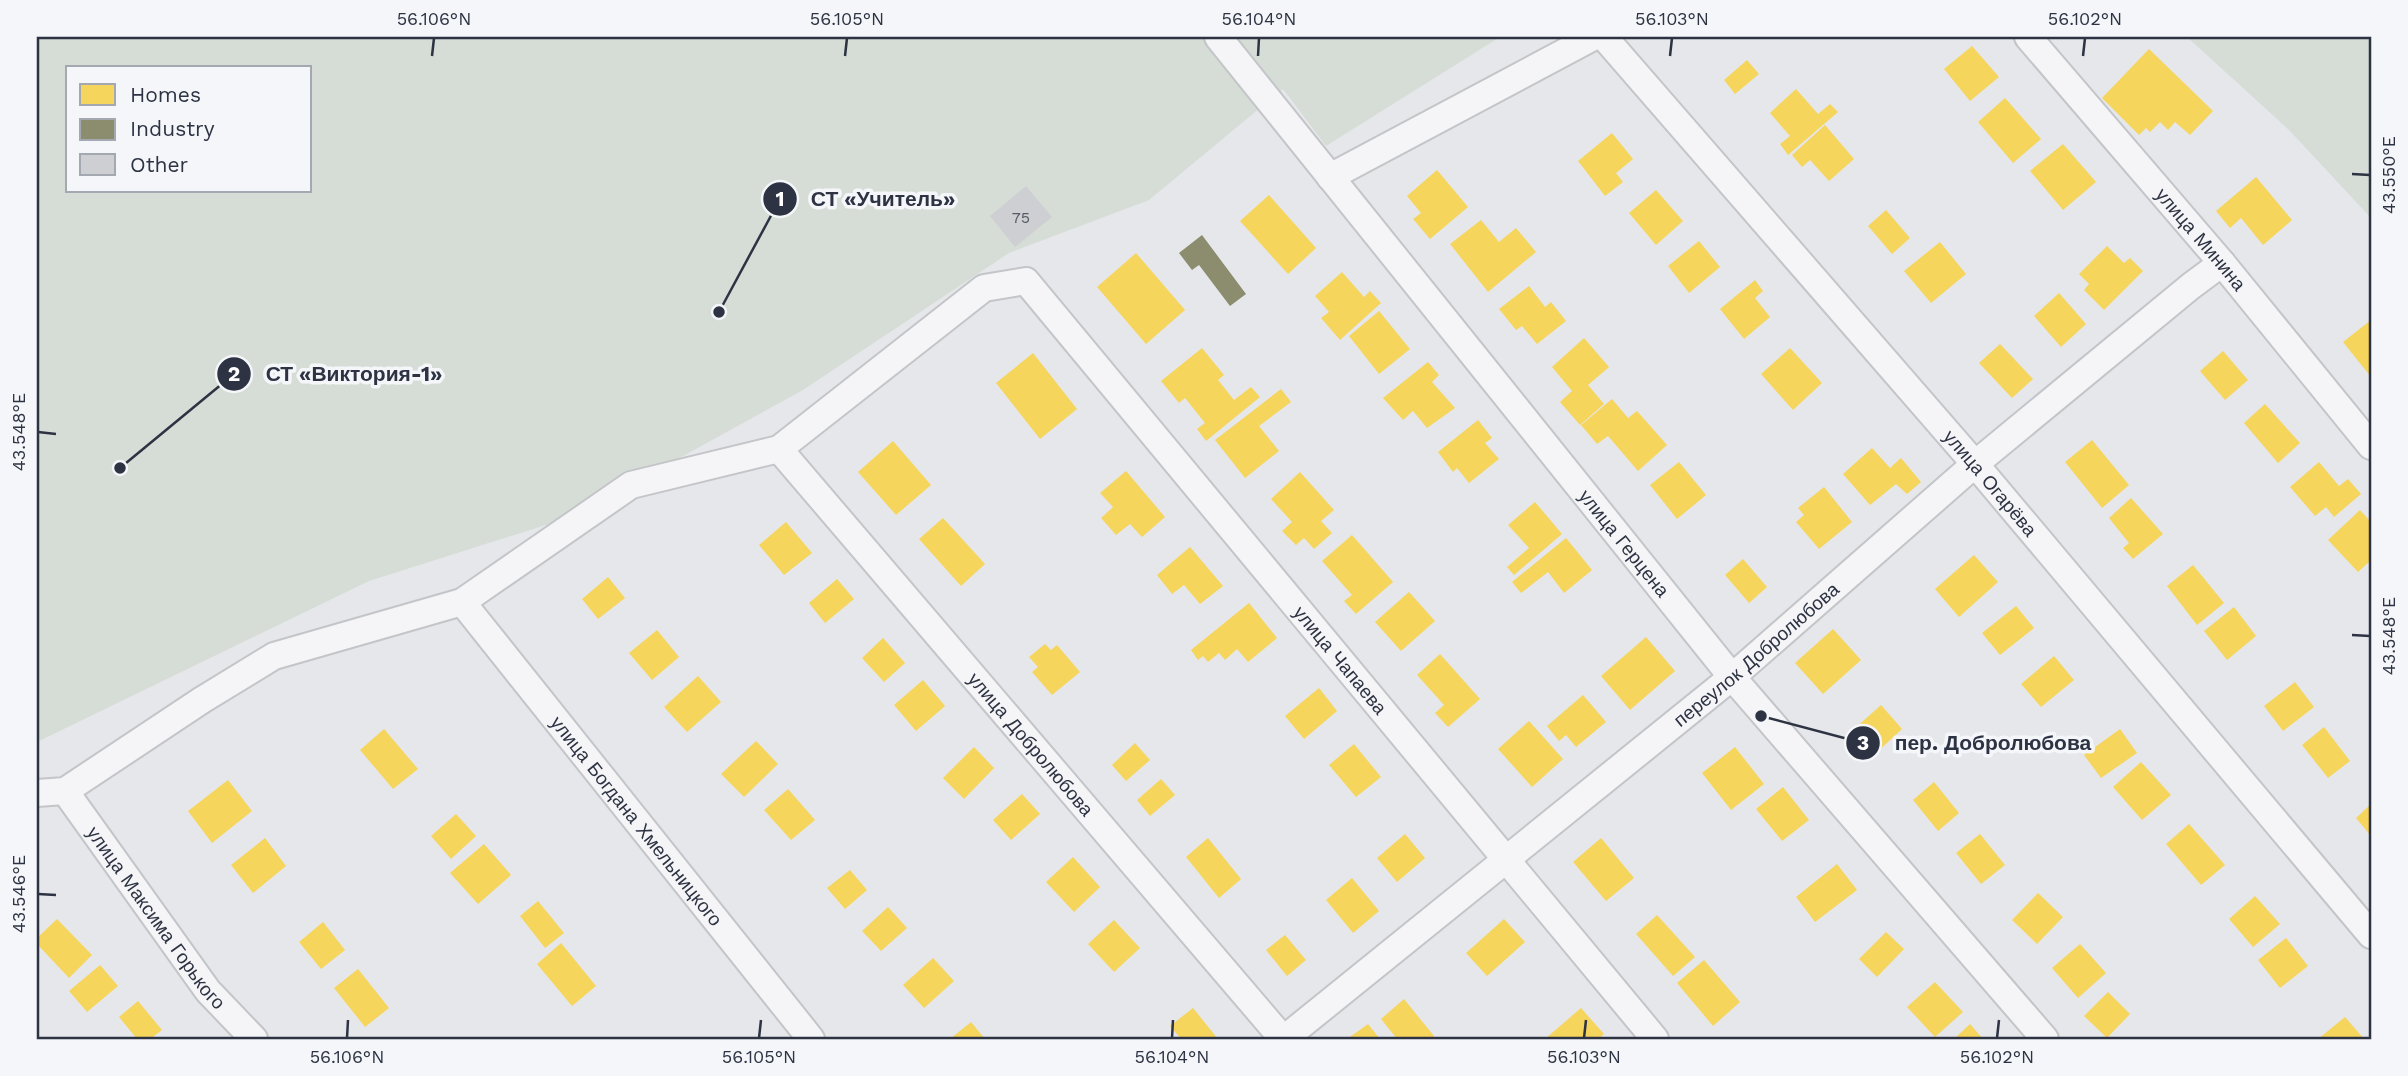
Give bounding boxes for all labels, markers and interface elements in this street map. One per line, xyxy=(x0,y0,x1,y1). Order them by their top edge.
text: 56.106°N xyxy=(397,8,471,29)
text: 56.105°N xyxy=(810,8,884,29)
text: 56.104°N xyxy=(1222,8,1296,29)
text: 56.103°N xyxy=(1635,8,1709,29)
text: 56.102°N xyxy=(2048,8,2122,29)
legend xyxy=(66,66,312,192)
text: Homes xyxy=(130,82,201,107)
text: Industry xyxy=(130,116,215,141)
text: 43.550°E xyxy=(2378,136,2399,214)
text: Other xyxy=(130,152,189,177)
callout: СТ «Учитель» xyxy=(762,178,970,220)
street label: улица Минина xyxy=(2151,183,2251,296)
text: 1 xyxy=(775,186,785,211)
text: СТ «Учитель» xyxy=(811,186,955,211)
house number: 75 xyxy=(1012,208,1030,227)
callout: СТ «Виктория-1» xyxy=(217,353,456,395)
text: 2 xyxy=(228,361,240,386)
text: СТ «Виктория-1» xyxy=(266,361,442,386)
text: 43.548°E xyxy=(8,393,29,471)
street label: улица Огарёва xyxy=(1939,425,2042,541)
street label: улица Герцена xyxy=(1574,485,1674,602)
street label: переулок Добролюбова xyxy=(1669,577,1844,732)
text: 43.548°E xyxy=(2378,597,2399,675)
street label: улица Чапаева xyxy=(1288,601,1392,719)
street label: улица Добролюбова xyxy=(963,668,1099,821)
street label: улица Богдана Хмельницкого xyxy=(546,712,727,931)
callout: пер. Добролюбова xyxy=(1846,722,2105,764)
text: 3 xyxy=(1857,730,1869,755)
text: пер. Добролюбова xyxy=(1895,730,2092,755)
street label: улица Максима Горького xyxy=(82,822,230,1014)
text: 43.546°E xyxy=(8,855,29,933)
text: 56.106°N xyxy=(310,1046,384,1067)
text: 56.105°N xyxy=(722,1046,796,1067)
text: 56.104°N xyxy=(1135,1046,1209,1067)
text: 56.103°N xyxy=(1547,1046,1621,1067)
text: 56.102°N xyxy=(1960,1046,2034,1067)

